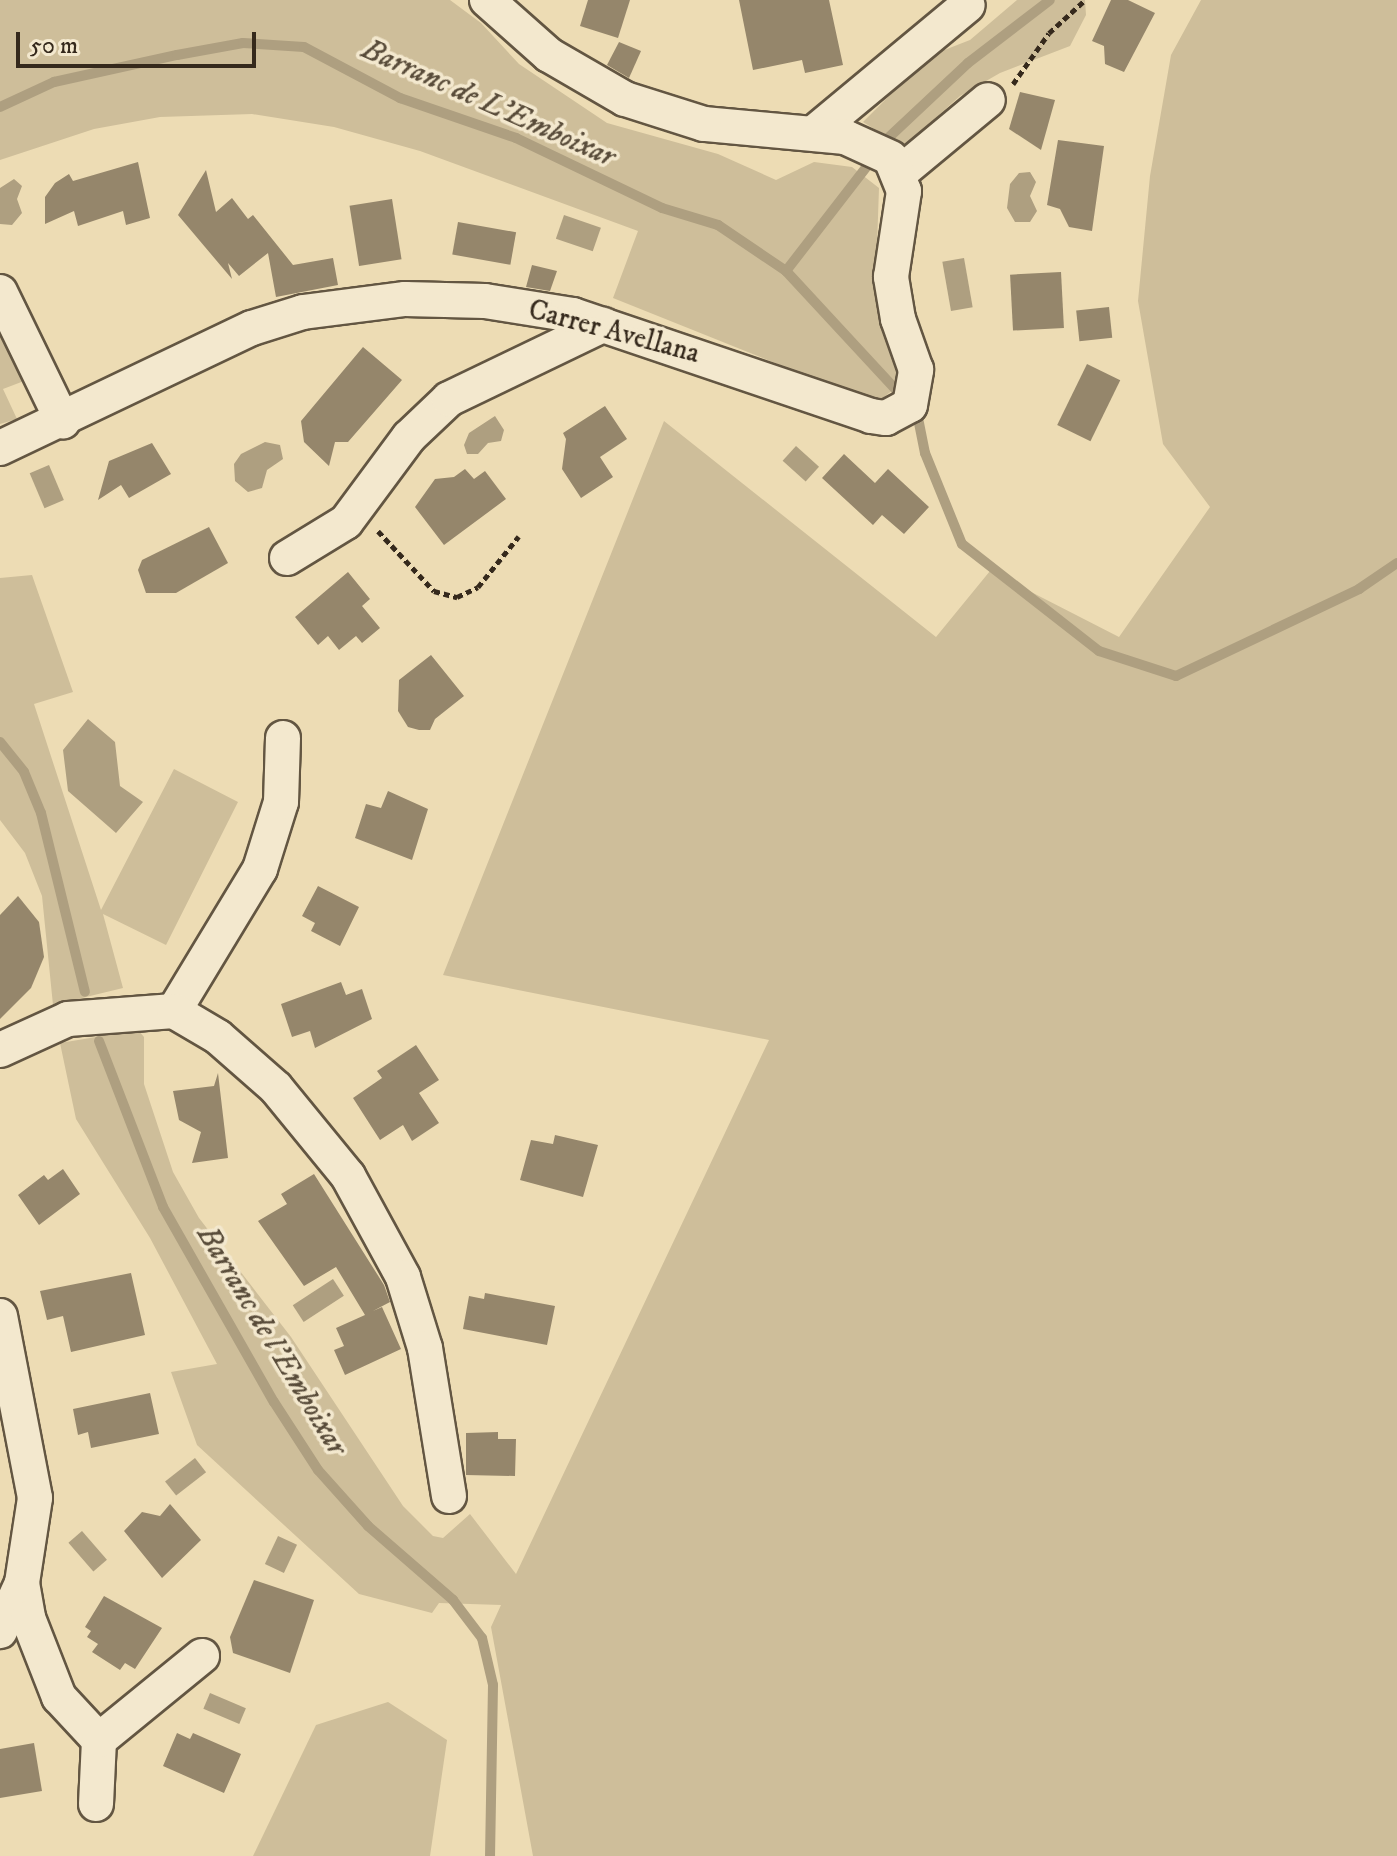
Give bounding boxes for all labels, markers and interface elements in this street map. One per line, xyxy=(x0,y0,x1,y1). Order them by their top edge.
scale bar xyxy=(20,16,260,66)
text: 50 m xyxy=(30,31,78,61)
water label: Barranc de L'Emboixar xyxy=(356,32,620,176)
street label: Carrer Avellana xyxy=(525,293,703,371)
water label: Barranc de l'Emboixar xyxy=(188,1220,354,1462)

